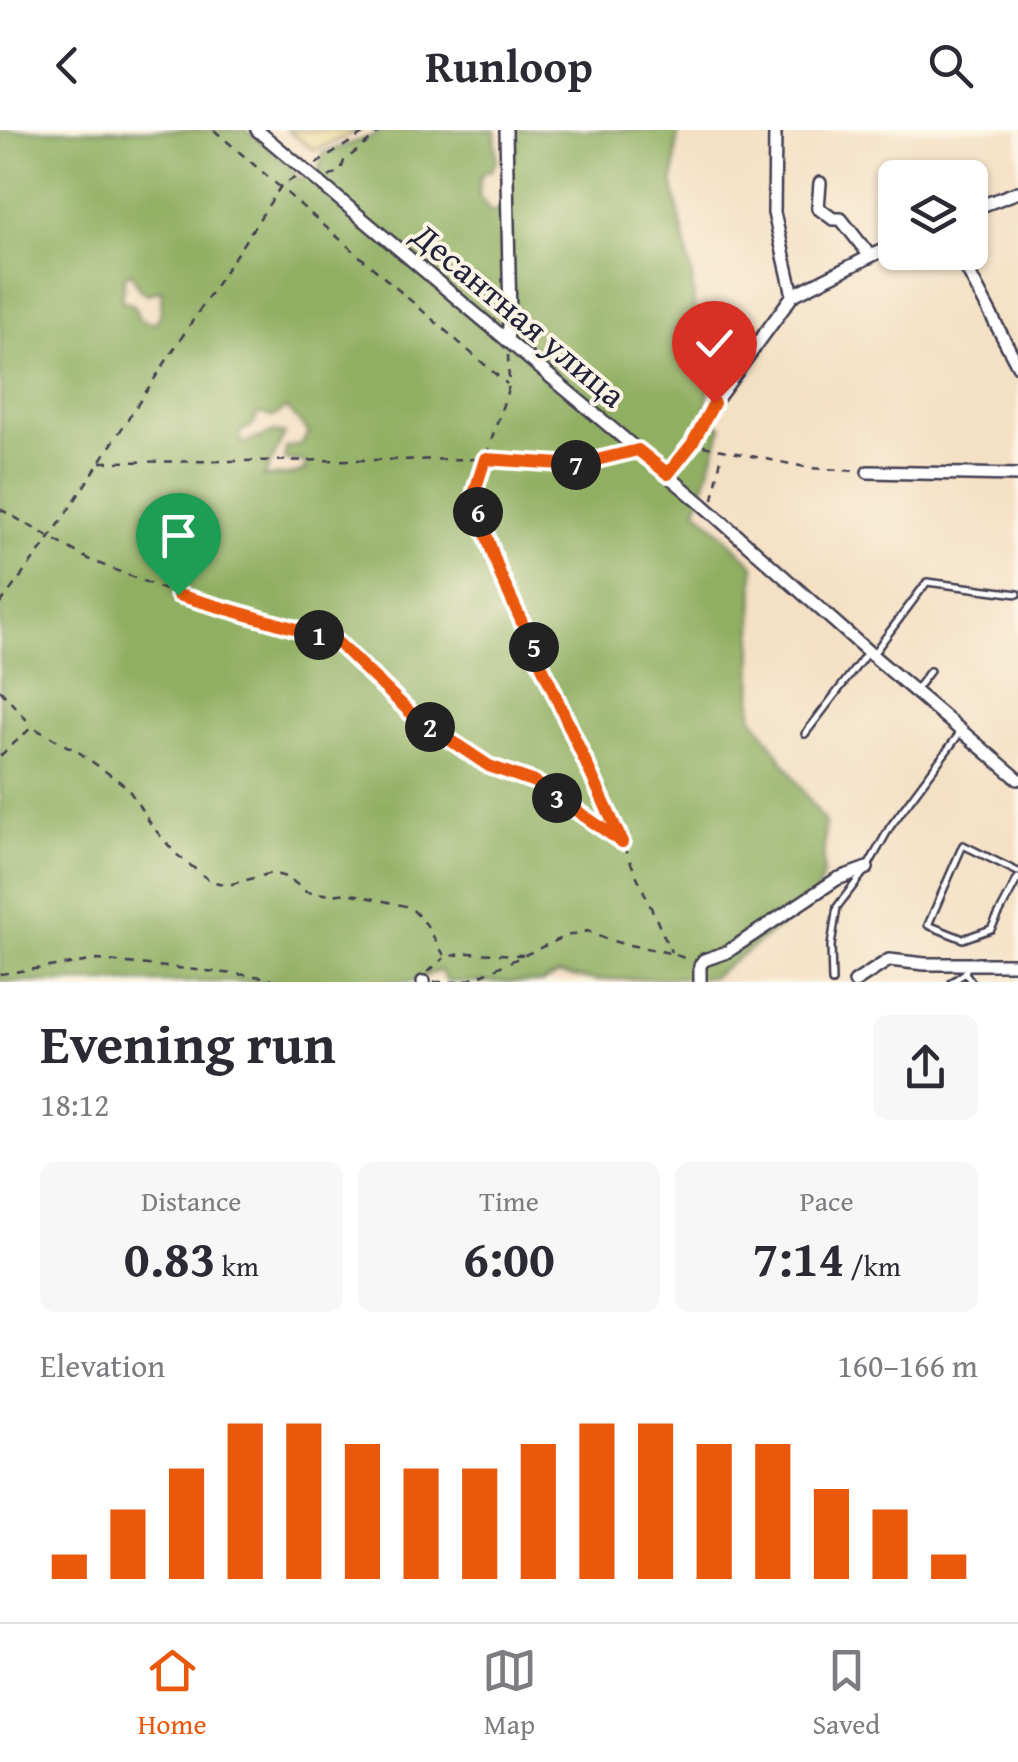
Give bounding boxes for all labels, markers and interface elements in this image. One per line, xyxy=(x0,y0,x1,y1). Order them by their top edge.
text: Runloop xyxy=(425,33,593,98)
icon: back xyxy=(40,38,95,93)
icon: search xyxy=(923,38,978,93)
map controls xyxy=(878,160,988,270)
button: layers xyxy=(878,160,988,270)
street label: Десантная улица xyxy=(401,209,637,420)
pin xyxy=(672,301,757,404)
icon: check xyxy=(687,316,742,371)
pin: 7 xyxy=(551,440,601,490)
text: 7 xyxy=(569,444,583,485)
pin: 6 xyxy=(453,487,503,537)
text: 6 xyxy=(471,491,485,532)
pin xyxy=(136,493,221,596)
icon: arrive xyxy=(151,508,206,563)
pin: 1 xyxy=(294,610,344,660)
text: 1 xyxy=(312,614,326,655)
pin: 5 xyxy=(509,622,559,672)
text: 5 xyxy=(527,626,541,667)
pin: 2 xyxy=(405,702,455,752)
text: 2 xyxy=(423,706,437,747)
pin: 3 xyxy=(532,773,582,823)
text: 3 xyxy=(550,777,564,818)
text: Evening run xyxy=(40,1003,336,1083)
button: share xyxy=(873,1015,978,1120)
text: 18:12 xyxy=(40,1081,109,1128)
text: Distance xyxy=(141,1180,242,1221)
text: Time xyxy=(479,1180,539,1221)
text: Pace xyxy=(800,1180,854,1221)
text: 0.83 xyxy=(124,1221,216,1294)
text: 6:00 xyxy=(463,1221,555,1294)
text: 7:14 xyxy=(752,1221,844,1294)
text: km xyxy=(216,1245,259,1286)
text: /km xyxy=(844,1245,901,1286)
text: Elevation xyxy=(40,1342,165,1389)
text: 160–166 m xyxy=(837,1342,978,1389)
tab: Home xyxy=(138,1643,207,1744)
tab: Map xyxy=(482,1643,537,1744)
tab: Saved xyxy=(812,1643,880,1744)

